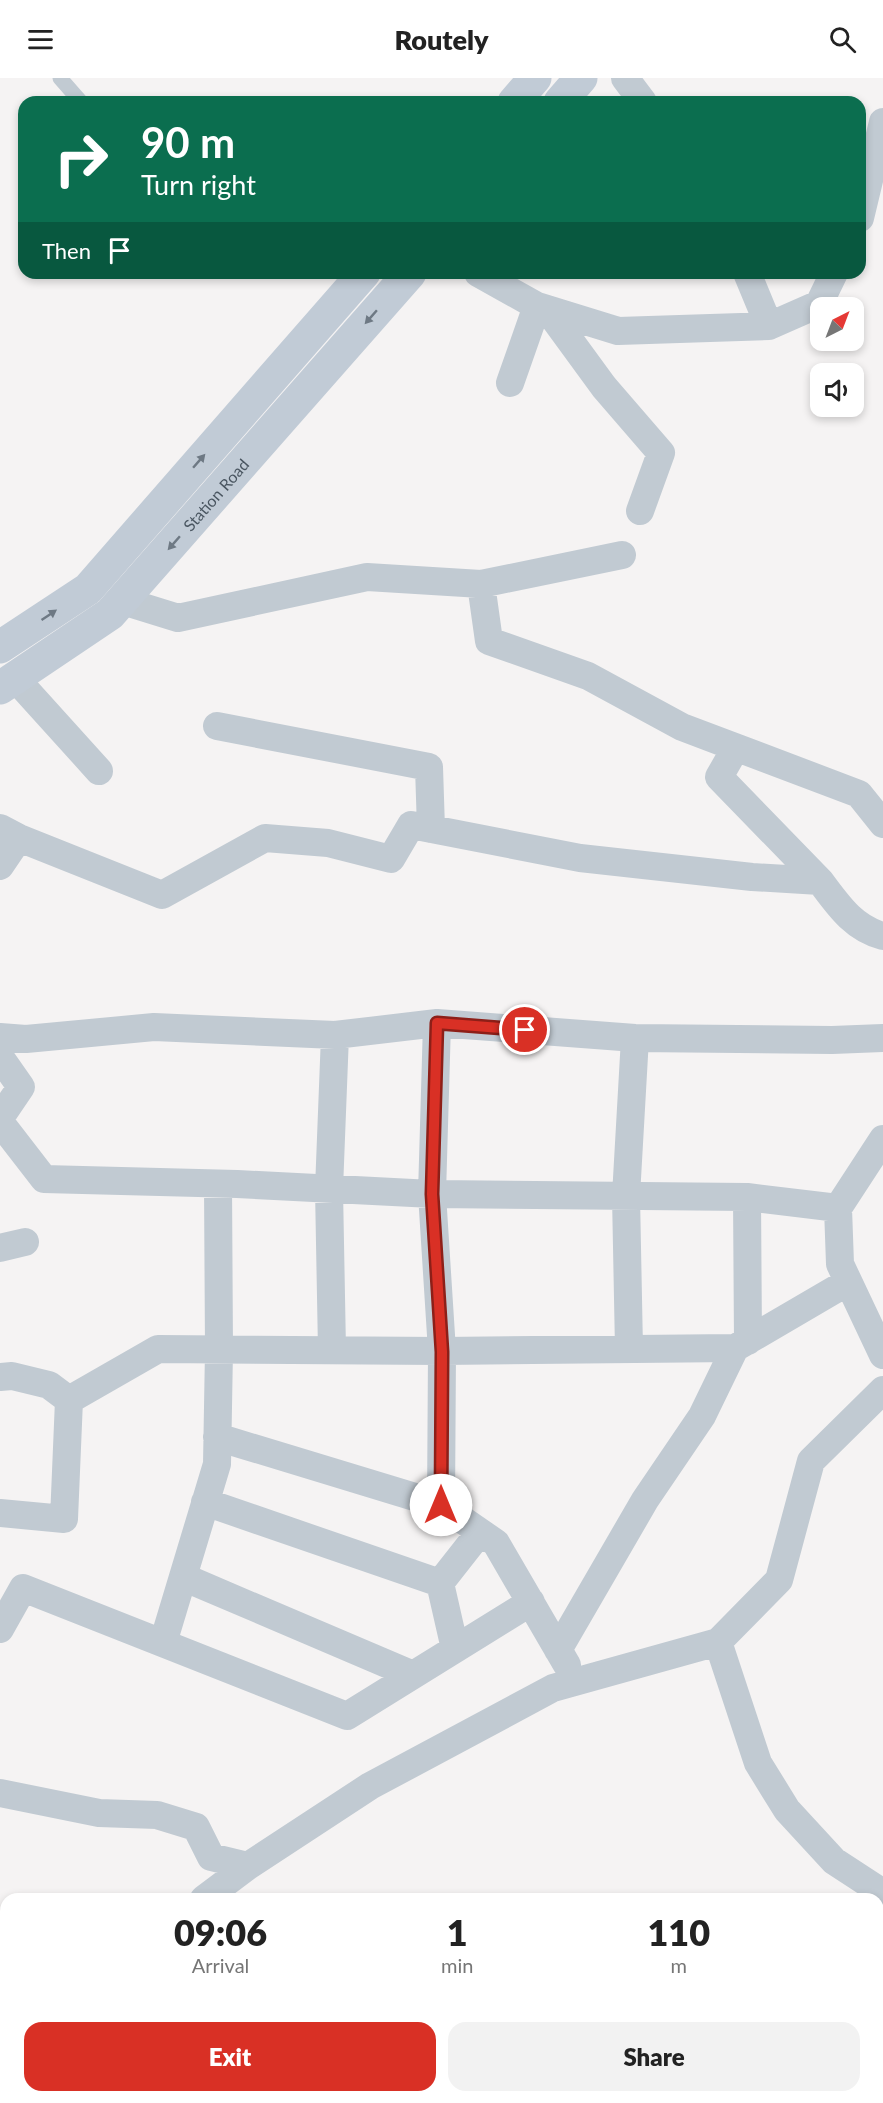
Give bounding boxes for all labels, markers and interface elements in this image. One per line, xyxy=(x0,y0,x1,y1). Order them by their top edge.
icon: menu xyxy=(24,23,57,56)
text: Routely xyxy=(394,23,489,56)
icon: search xyxy=(826,23,859,56)
text: 90 m xyxy=(141,117,235,167)
icon: right xyxy=(42,120,120,198)
text: Turn right xyxy=(141,168,256,201)
icon: arrive xyxy=(103,234,136,267)
text: Then xyxy=(42,237,91,264)
north arrow xyxy=(810,297,864,351)
map controls xyxy=(810,297,864,417)
one-way arrow xyxy=(365,309,378,324)
button: sound xyxy=(810,363,864,417)
street label: Station Road xyxy=(179,454,252,534)
one-way arrow xyxy=(192,454,206,469)
one-way arrow xyxy=(168,535,181,550)
one-way arrow xyxy=(40,609,56,621)
pin xyxy=(499,1004,550,1055)
icon: arrive xyxy=(508,1013,541,1046)
position arrow xyxy=(409,1473,473,1537)
text: 09:06 xyxy=(174,1910,267,1954)
text: 1 xyxy=(447,1910,468,1954)
text: 110 xyxy=(647,1910,710,1954)
text: Arrival xyxy=(192,1953,249,1977)
text: min xyxy=(441,1953,473,1977)
text: m xyxy=(670,1953,687,1977)
button: Exit xyxy=(24,2022,436,2091)
button: Share xyxy=(448,2022,860,2091)

